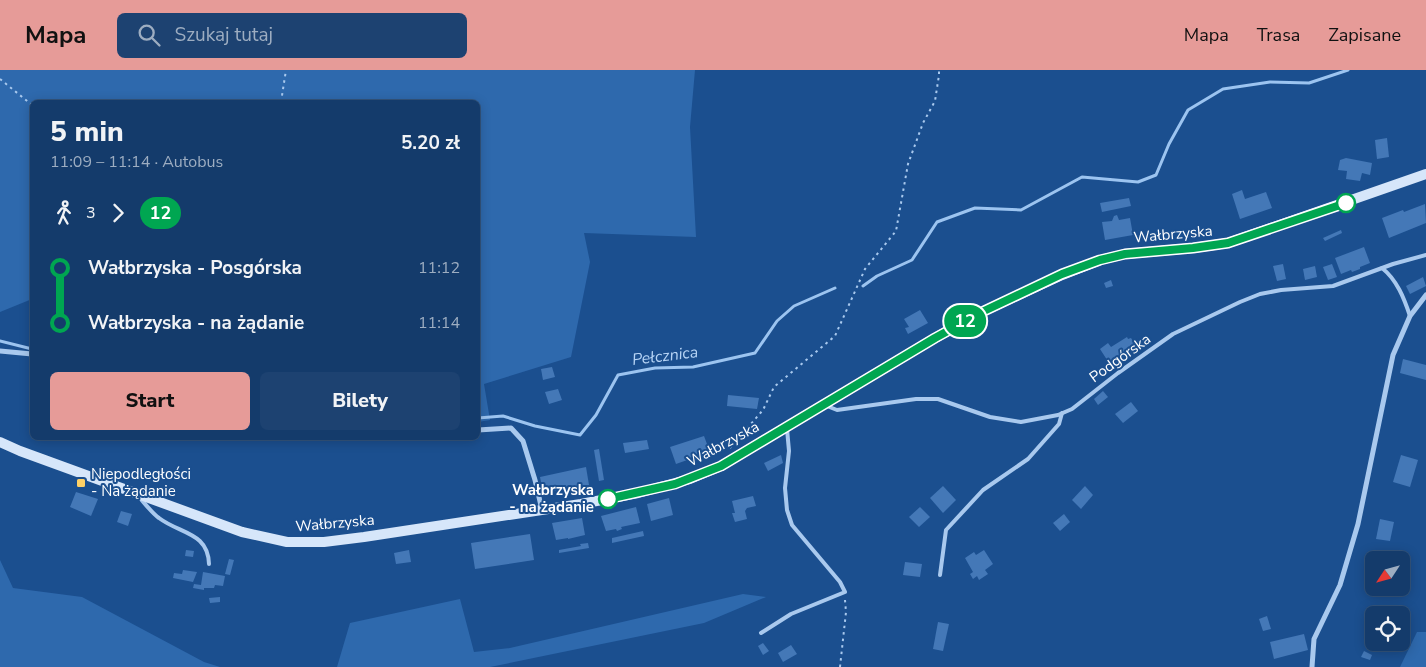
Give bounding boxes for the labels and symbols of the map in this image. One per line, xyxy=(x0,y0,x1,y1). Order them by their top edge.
unlabelled marker xyxy=(1336,193,1356,213)
street label: Wałbrzyska xyxy=(1133,221,1213,247)
line badge: 12 xyxy=(942,305,988,337)
street label: Podgórska xyxy=(1085,329,1155,387)
water label: Pełcznica xyxy=(631,341,699,371)
street label: Wałbrzyska xyxy=(683,417,763,471)
place label: Niepodległości - Na żądanie xyxy=(91,464,191,501)
marker: Niepodległości - Na żądanie xyxy=(75,477,87,489)
place label: Wałbrzyska - na żądanie xyxy=(509,480,594,517)
marker: Wałbrzyska - na żądanie xyxy=(598,489,618,509)
street label: Wałbrzyska xyxy=(295,510,375,536)
north arrow xyxy=(1365,551,1410,596)

